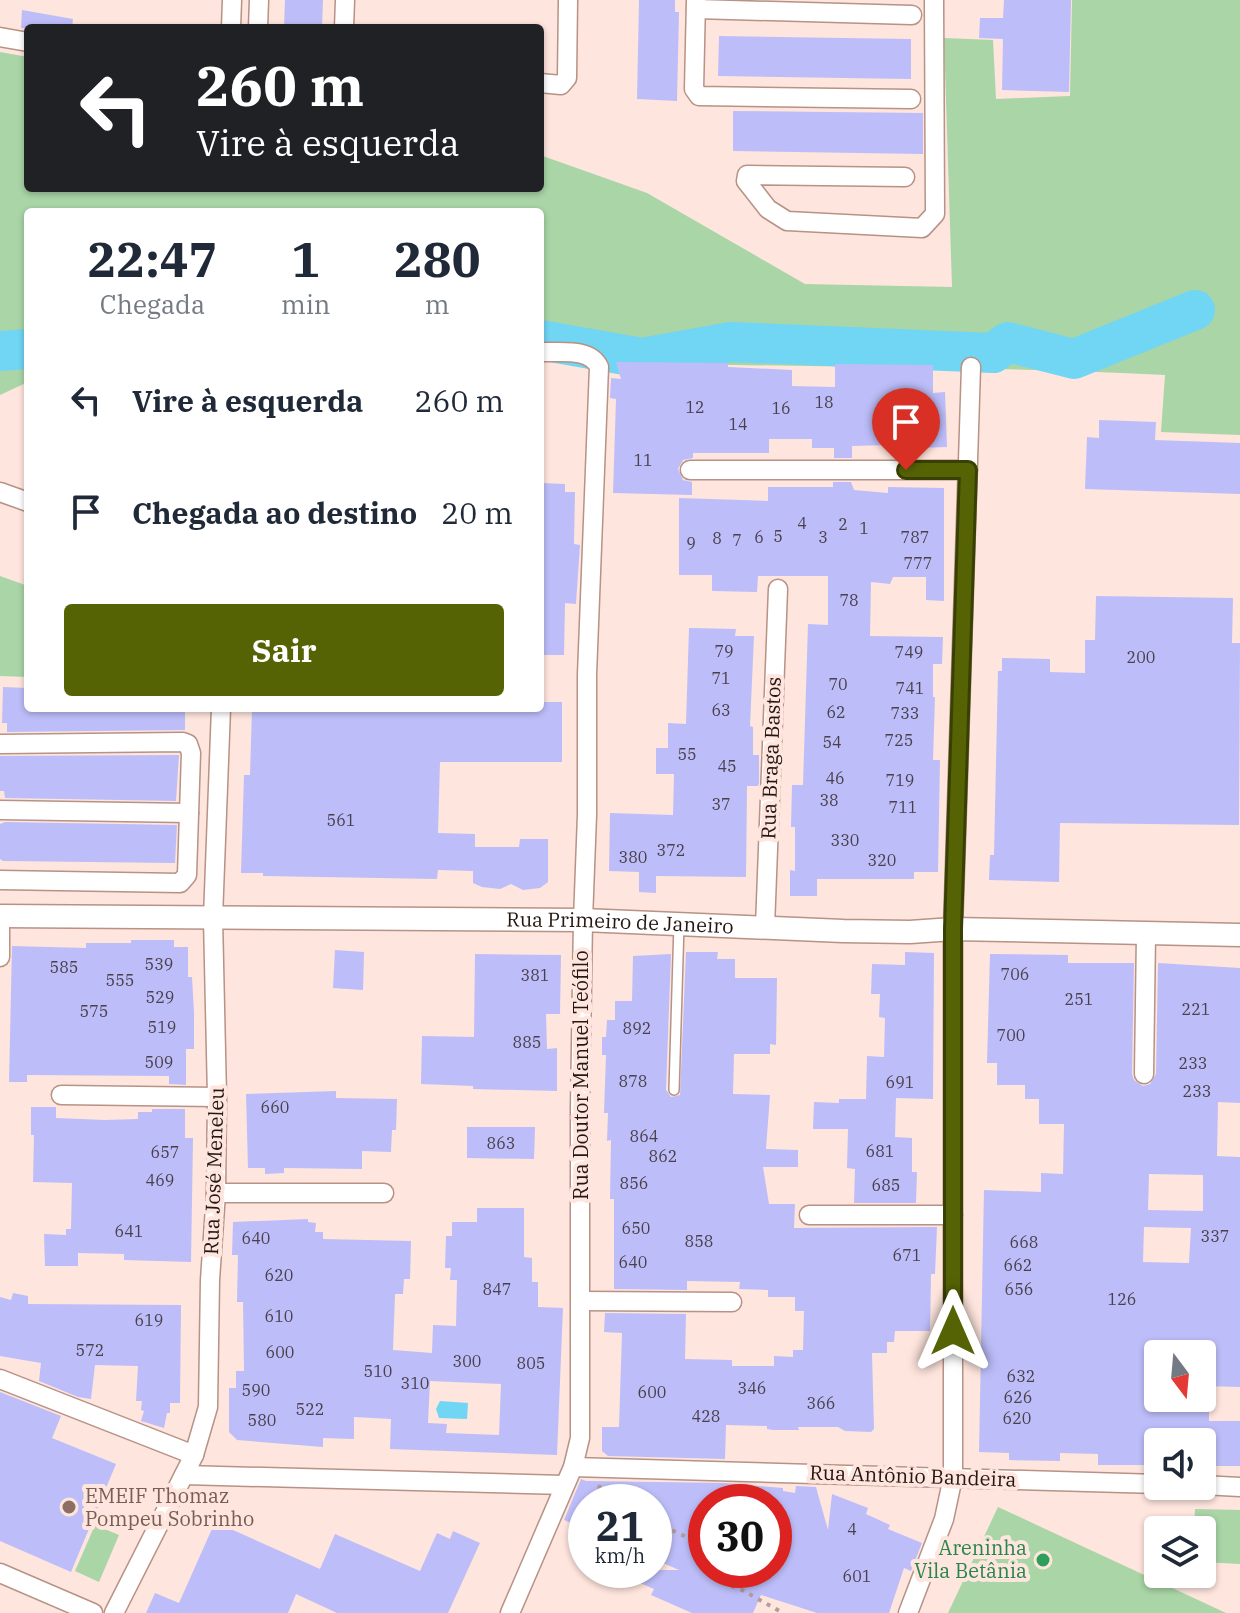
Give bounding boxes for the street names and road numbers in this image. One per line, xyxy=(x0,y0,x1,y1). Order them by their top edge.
street label: Rua Braga Bastos xyxy=(754,676,787,840)
street label: Rua Primeiro de Janeiro xyxy=(506,905,734,939)
street label: Rua Doutor Manuel Teófilo xyxy=(567,950,594,1200)
street label: Rua José Meneleu xyxy=(197,1087,230,1255)
street label: Rua Antônio Bandeira xyxy=(809,1458,1017,1493)

